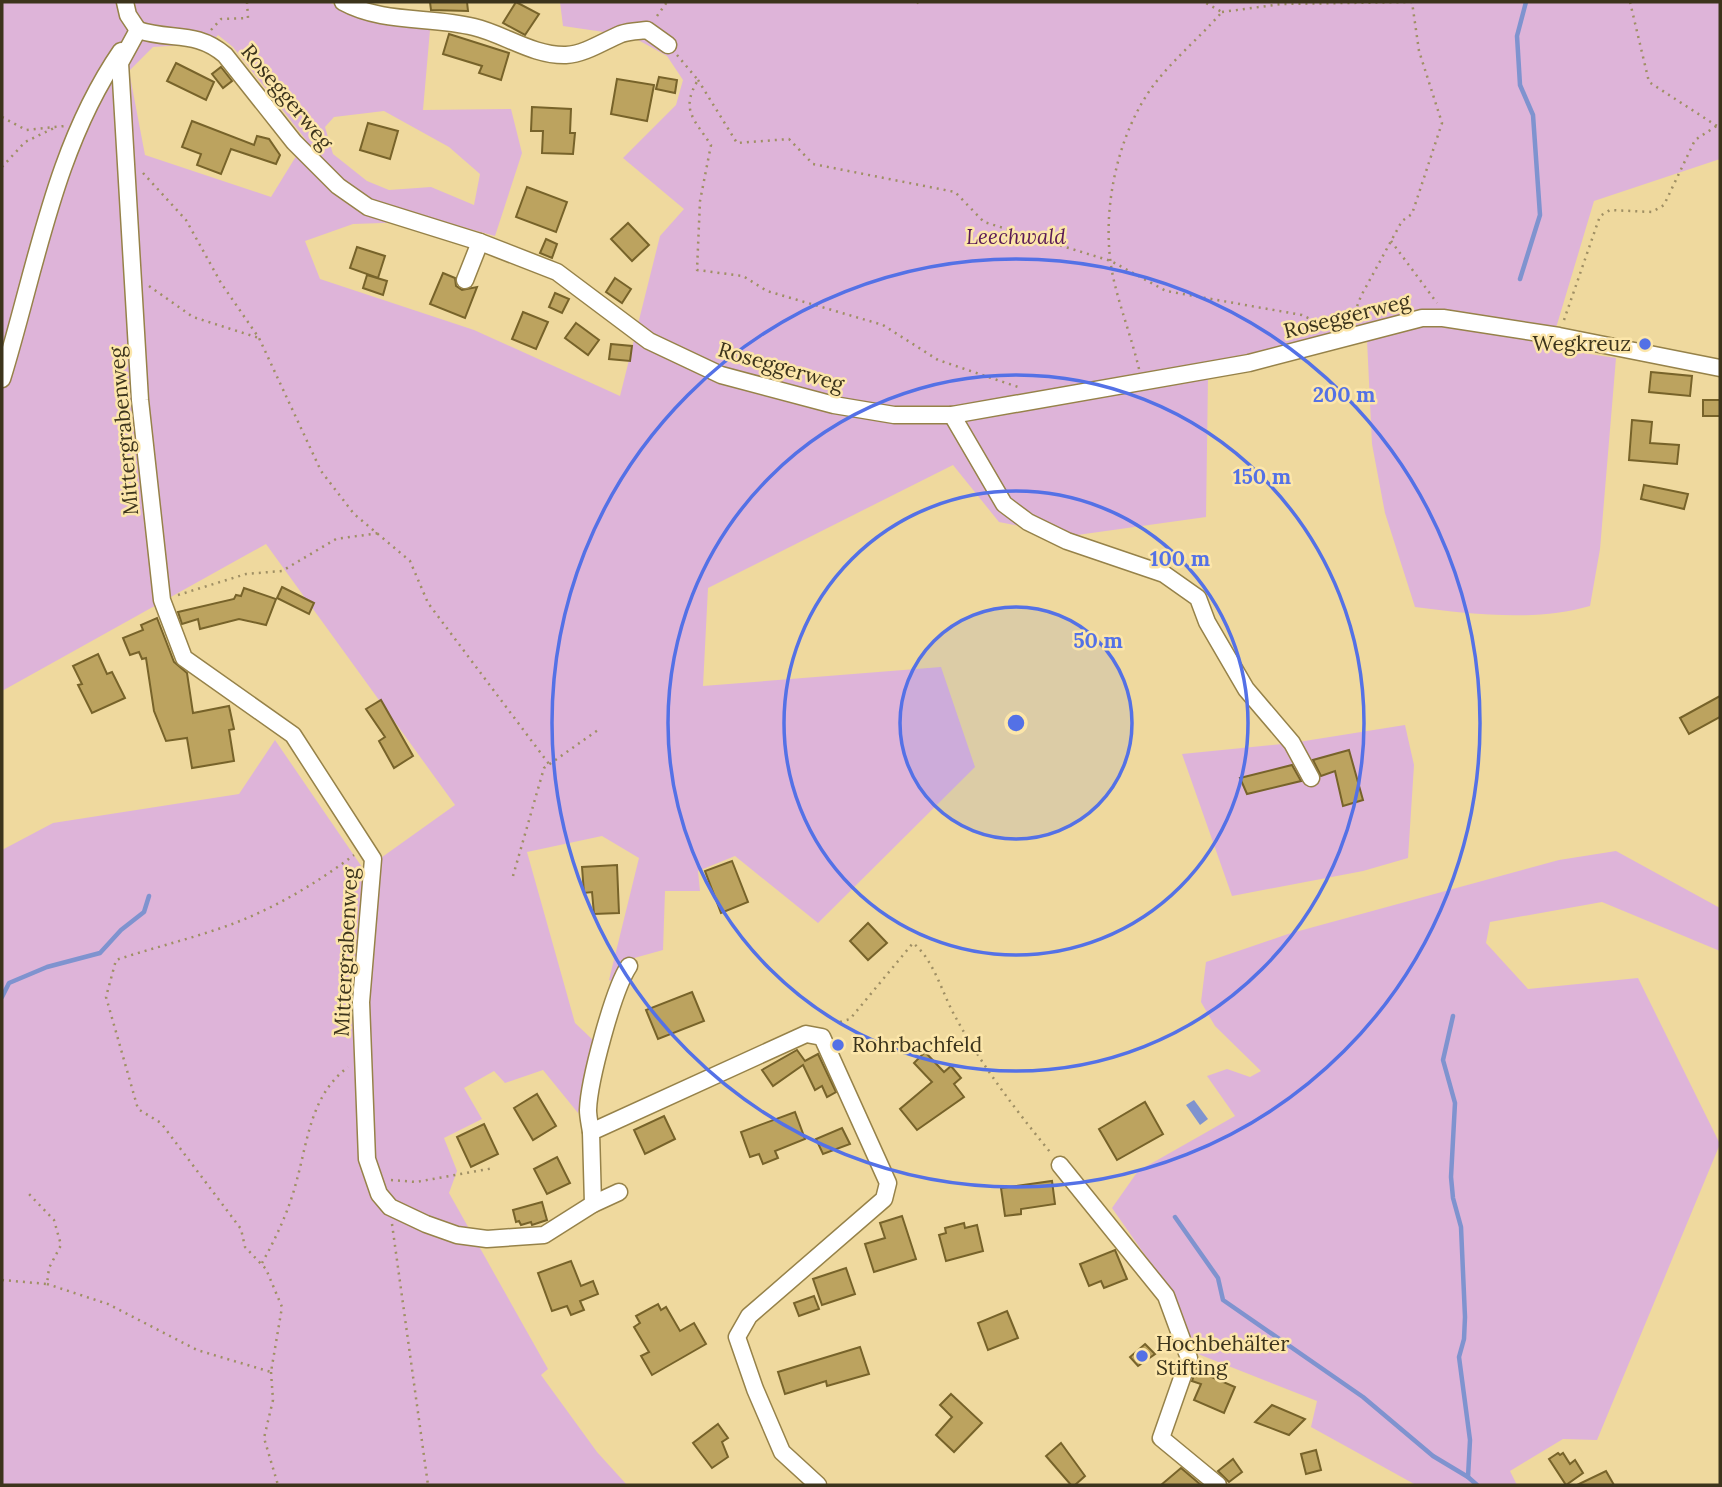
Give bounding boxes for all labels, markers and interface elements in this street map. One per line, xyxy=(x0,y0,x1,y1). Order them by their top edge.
street label: Roseggerweg xyxy=(235,38,340,155)
park label: Leechwald xyxy=(966,223,1066,250)
street label: Roseggerweg xyxy=(1281,287,1413,344)
place label: Wegkreuz xyxy=(1533,330,1631,357)
street label: Roseggerweg xyxy=(715,336,848,397)
marker: Wegkreuz xyxy=(1637,336,1653,352)
street label: Mittergrabenweg xyxy=(103,345,144,517)
text: 200 m xyxy=(1313,381,1375,408)
text: 150 m xyxy=(1233,463,1291,490)
text: 100 m xyxy=(1150,545,1210,572)
text: 50 m xyxy=(1073,627,1123,654)
centre of rings xyxy=(1004,711,1028,735)
street label: Mittergrabenweg xyxy=(328,866,363,1037)
place label: Rohrbachfeld xyxy=(852,1031,982,1058)
marker: Rohrbachfeld xyxy=(830,1037,846,1053)
place label: Hochbehälter Stifting xyxy=(1156,1330,1289,1381)
marker: Hochbehälter Stifting xyxy=(1134,1348,1150,1364)

